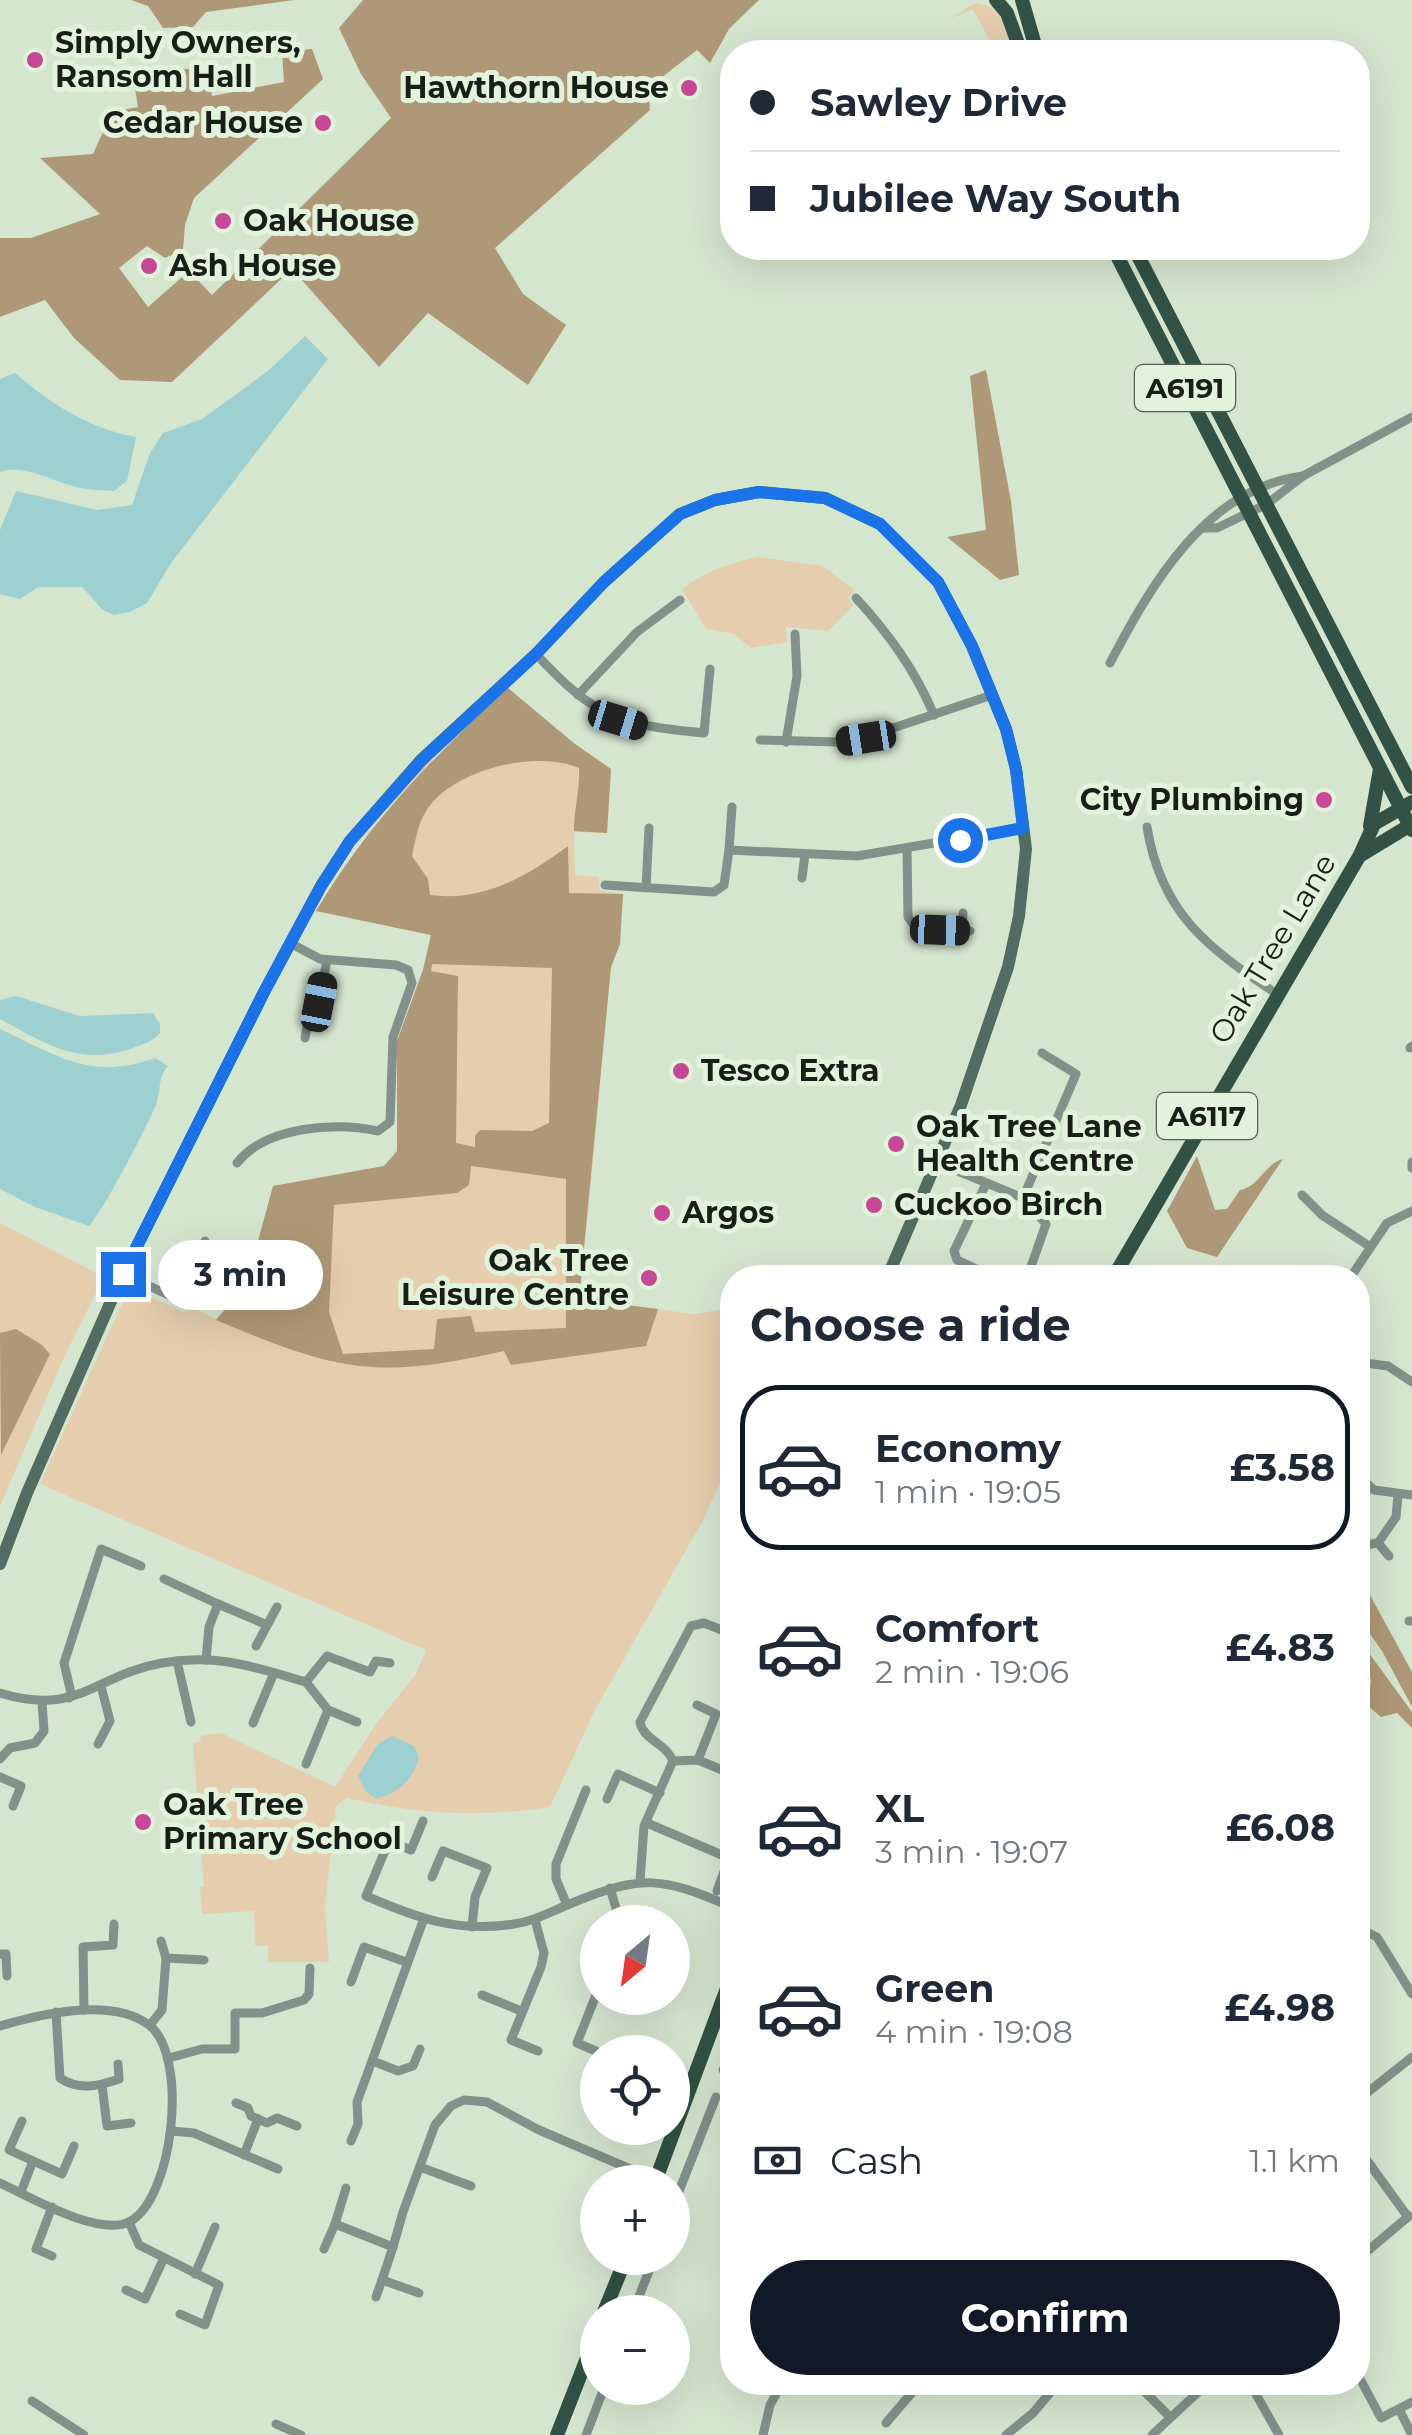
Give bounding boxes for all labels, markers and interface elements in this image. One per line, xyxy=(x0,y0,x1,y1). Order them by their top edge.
place label: Simply Owners, Ransom Hall xyxy=(55,24,301,95)
marker: Simply Owners, Ransom Hall xyxy=(24,49,46,71)
place label: Hawthorn House xyxy=(403,69,669,106)
marker: Hawthorn House xyxy=(678,77,700,99)
text: Sawley Drive xyxy=(810,79,1067,126)
place label: Cedar House xyxy=(103,104,303,141)
marker: Cedar House xyxy=(312,112,334,134)
text: Jubilee Way South xyxy=(810,175,1181,222)
place label: Oak House xyxy=(243,202,414,239)
marker: Oak House xyxy=(212,210,234,232)
place label: Ash House xyxy=(168,247,336,284)
marker: Ash House xyxy=(138,255,160,277)
road number: A6191 xyxy=(1135,365,1235,411)
car xyxy=(585,697,651,743)
car xyxy=(834,718,898,758)
place label: City Plumbing xyxy=(1080,781,1304,818)
marker: City Plumbing xyxy=(1313,789,1335,811)
route start xyxy=(938,818,983,863)
street label: Oak Tree Lane xyxy=(1201,847,1344,1050)
car xyxy=(909,914,971,946)
car xyxy=(299,970,339,1034)
place label: Tesco Extra xyxy=(701,1052,880,1089)
marker: Tesco Extra xyxy=(670,1060,692,1082)
road number: A6117 xyxy=(1157,1093,1257,1139)
place label: Oak Tree Lane Health Centre xyxy=(916,1108,1142,1179)
marker: Oak Tree Lane Health Centre xyxy=(885,1133,907,1155)
place label: Cuckoo Birch xyxy=(894,1186,1103,1223)
place label: Argos xyxy=(681,1194,774,1231)
marker: Cuckoo Birch xyxy=(863,1194,885,1216)
marker: Argos xyxy=(651,1202,673,1224)
callout: 3 min xyxy=(158,1239,323,1309)
place label: Oak Tree Leisure Centre xyxy=(401,1242,629,1313)
route end xyxy=(101,1252,146,1297)
text: 3 min xyxy=(194,1255,287,1294)
marker: Oak Tree Leisure Centre xyxy=(638,1267,660,1289)
text: Choose a ride xyxy=(750,1297,1071,1352)
icon: car xyxy=(755,1423,845,1513)
text: Economy xyxy=(875,1425,1061,1472)
text: £3.58 xyxy=(1230,1444,1335,1491)
text: 1 min · 19:05 xyxy=(875,1472,1061,1511)
icon: car xyxy=(755,1603,845,1693)
text: Comfort xyxy=(875,1605,1039,1652)
text: £4.83 xyxy=(1226,1624,1335,1671)
text: 2 min · 19:06 xyxy=(875,1652,1069,1691)
icon: car xyxy=(755,1783,845,1873)
text: XL xyxy=(875,1785,924,1832)
place label: Oak Tree Primary School xyxy=(163,1786,402,1857)
text: £6.08 xyxy=(1226,1804,1335,1851)
marker: Oak Tree Primary School xyxy=(132,1811,154,1833)
text: 3 min · 19:07 xyxy=(875,1832,1068,1871)
north arrow xyxy=(580,1905,690,2015)
map controls xyxy=(580,1905,690,2405)
icon: car xyxy=(755,1963,845,2053)
text: Green xyxy=(875,1965,995,2012)
text: £4.98 xyxy=(1224,1984,1335,2031)
text: 4 min · 19:08 xyxy=(875,2012,1073,2051)
button: locate xyxy=(580,2035,690,2145)
icon: cash xyxy=(750,2133,805,2188)
text: Cash xyxy=(830,2137,923,2184)
text: 1.1 km xyxy=(1249,2141,1340,2180)
button: + xyxy=(580,2165,690,2275)
button: Confirm xyxy=(750,2260,1340,2375)
button: − xyxy=(580,2295,690,2405)

